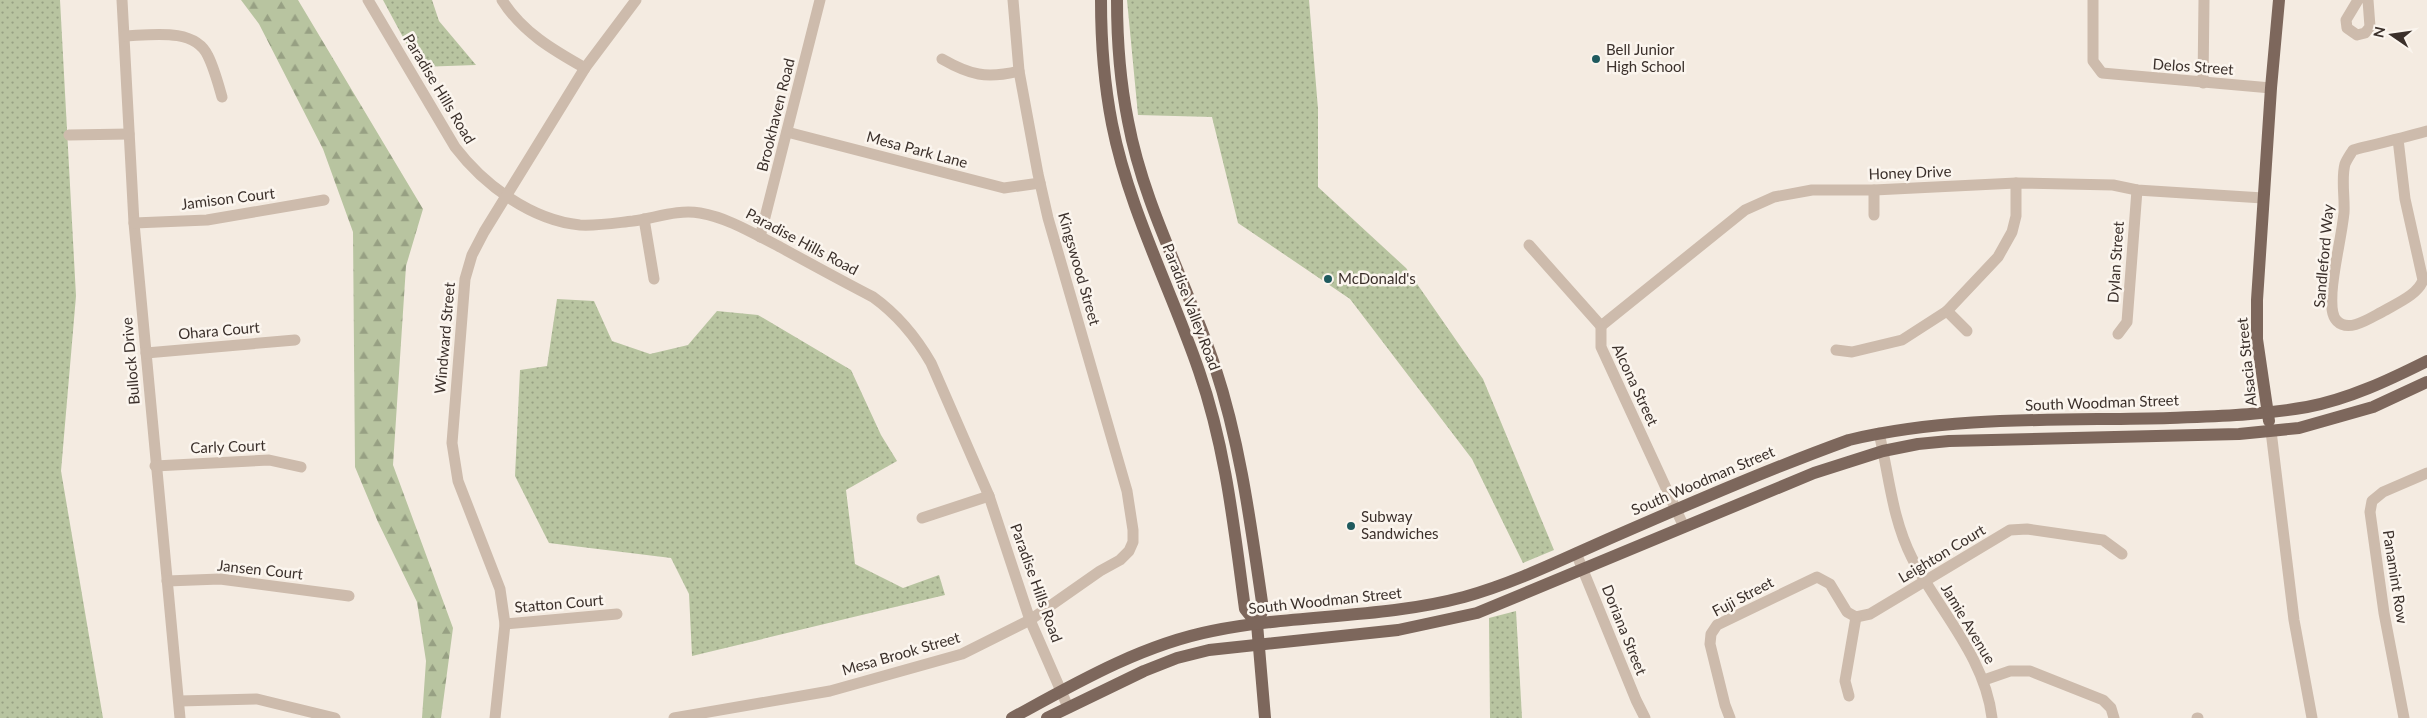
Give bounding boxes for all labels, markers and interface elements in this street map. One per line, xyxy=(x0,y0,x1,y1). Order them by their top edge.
north arrow xyxy=(2367,10,2417,60)
text: N xyxy=(2369,25,2388,39)
street label: Paradise Hills Road xyxy=(400,30,480,147)
place label: Bell Junior High School xyxy=(1606,40,1685,75)
marker: Bell Junior High School xyxy=(1590,53,1602,65)
street label: Delos Street xyxy=(2152,54,2235,78)
street label: Brookhaven Road xyxy=(752,56,798,173)
street label: Mesa Park Lane xyxy=(865,127,970,171)
street label: Honey Drive xyxy=(1868,162,1952,182)
street label: Jamison Court xyxy=(180,183,276,213)
street label: Sandleford Way xyxy=(2310,203,2337,309)
street label: Paradise Hills Road xyxy=(743,204,862,278)
street label: Kingswood Street xyxy=(1055,210,1105,328)
street label: Dylan Street xyxy=(2103,220,2127,303)
street label: Paradise Valley Road xyxy=(1159,241,1224,373)
place label: McDonald's xyxy=(1338,269,1416,287)
marker: McDonald's xyxy=(1322,273,1334,285)
street label: Windward Street xyxy=(430,281,458,394)
street label: Bullock Drive xyxy=(117,316,143,406)
street label: Alsacia Street xyxy=(2232,316,2260,407)
street label: Ohara Court xyxy=(177,317,261,343)
street label: Alcona Street xyxy=(1609,341,1663,429)
street label: South Woodman Street xyxy=(2025,390,2180,414)
street label: Carly Court xyxy=(190,436,266,456)
street label: South Woodman Street xyxy=(1628,441,1778,518)
place label: Subway Sandwiches xyxy=(1361,507,1439,542)
marker: Subway Sandwiches xyxy=(1345,520,1357,532)
street label: Leighton Court xyxy=(1895,520,1989,586)
street label: Paradise Hills Road xyxy=(1007,521,1067,644)
street label: Panamint Row xyxy=(2380,529,2412,625)
street label: Jansen Court xyxy=(216,556,304,583)
street label: Fuji Street xyxy=(1709,572,1777,620)
street label: Jamie Avenue xyxy=(1938,580,2000,667)
street label: Doriana Street xyxy=(1599,582,1651,678)
street label: South Woodman Street xyxy=(1247,583,1403,617)
street label: Statton Court xyxy=(514,590,605,616)
street label: Mesa Brook Street xyxy=(840,627,962,679)

